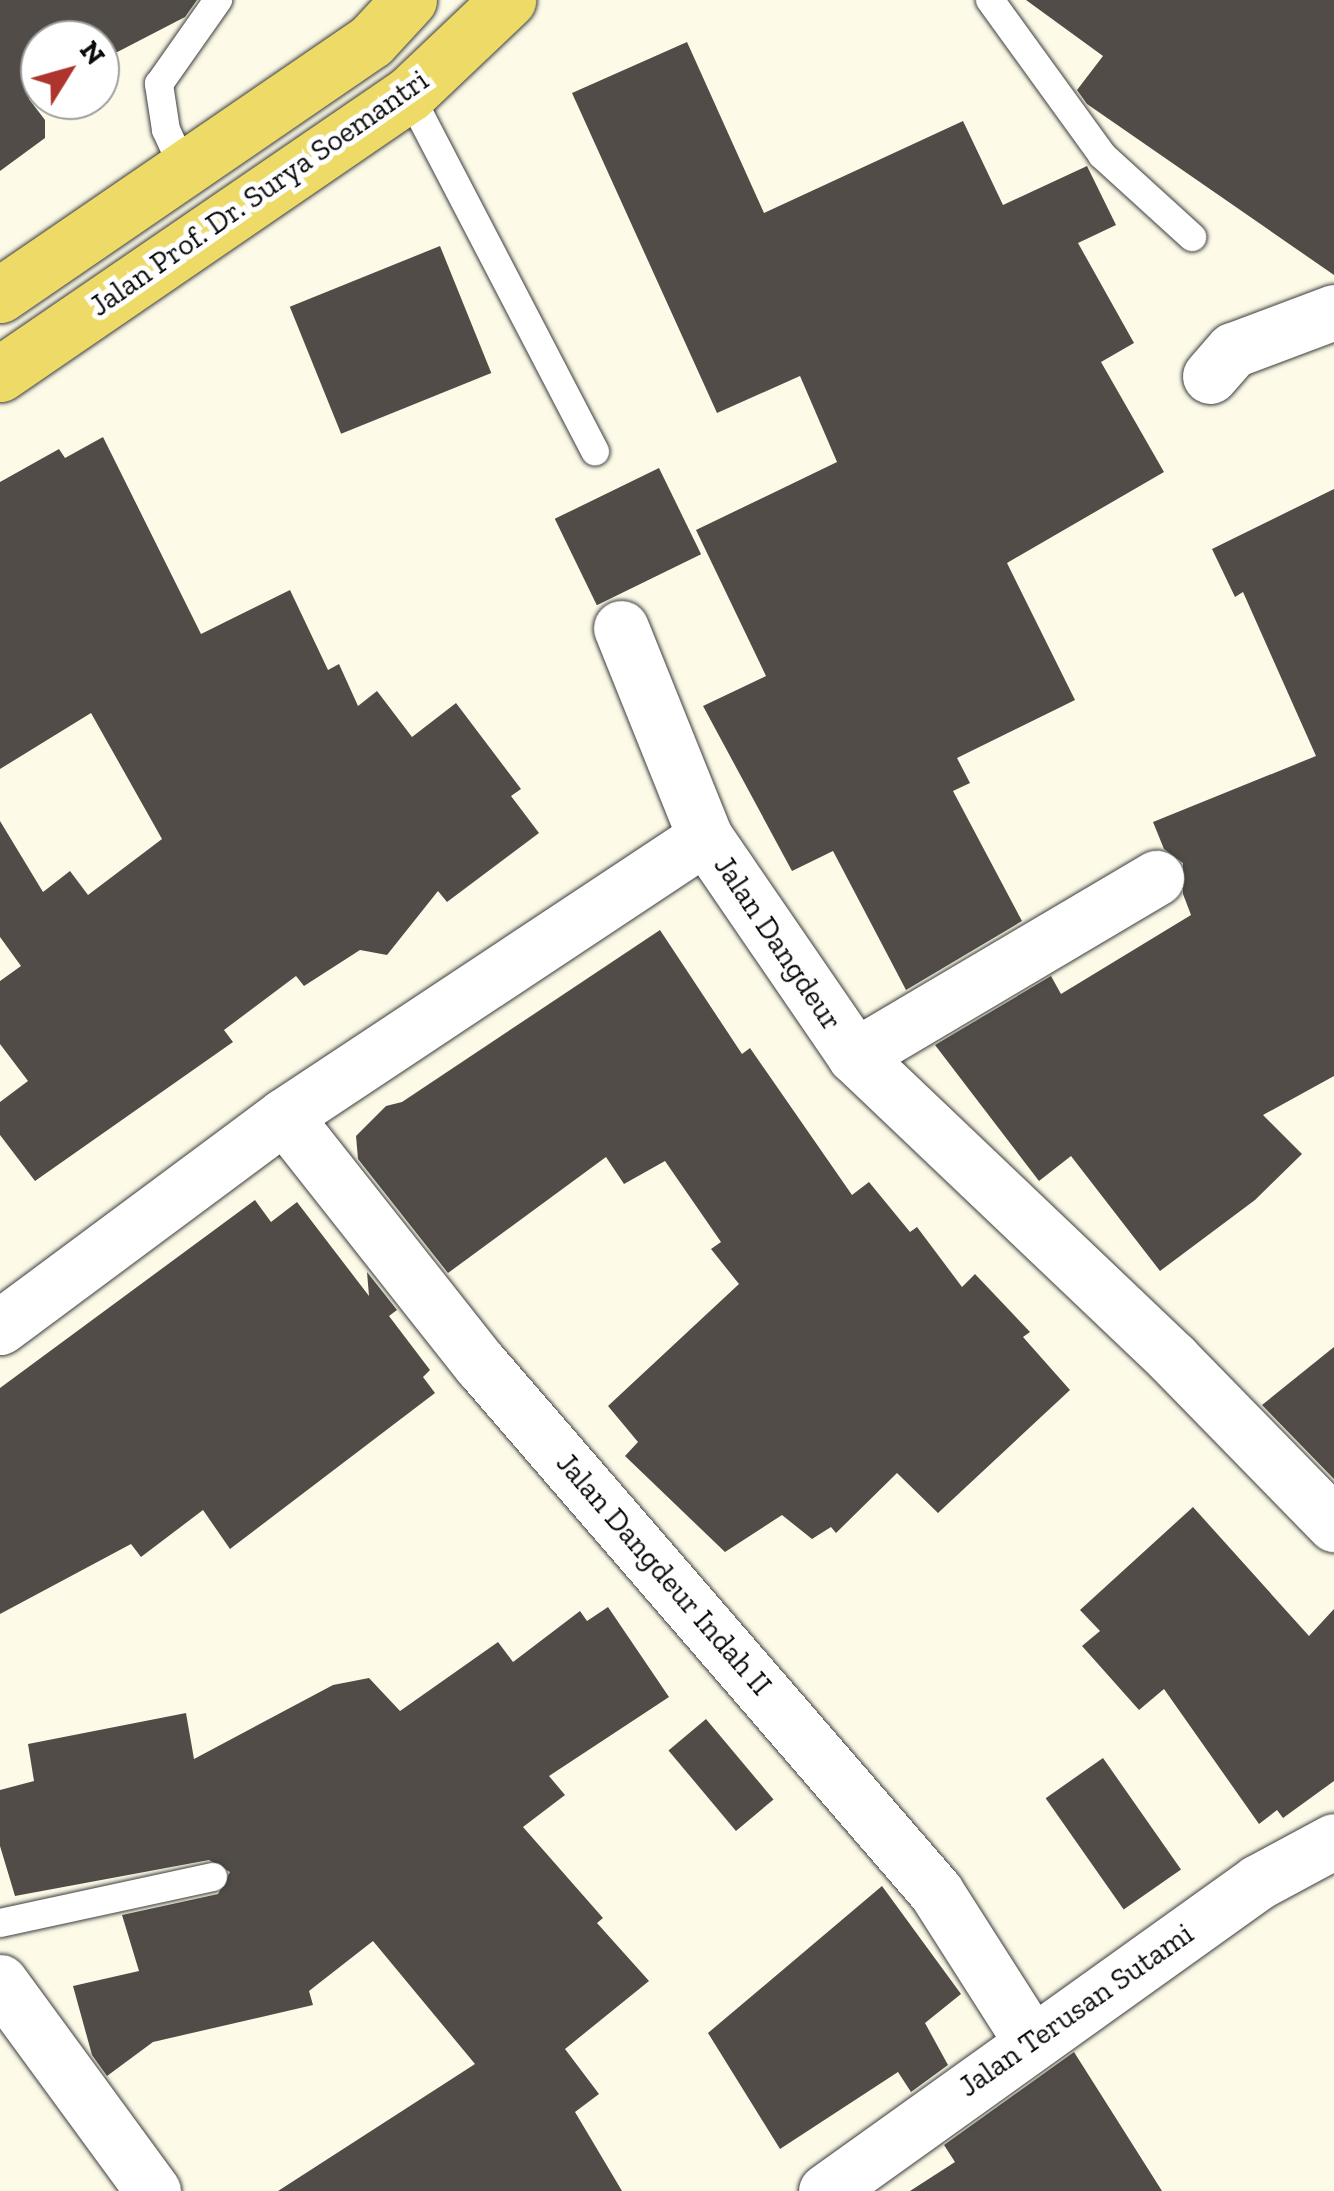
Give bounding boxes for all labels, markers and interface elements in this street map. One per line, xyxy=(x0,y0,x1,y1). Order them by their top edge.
north arrow xyxy=(20,20,120,120)
text: N xyxy=(73,34,112,71)
street label: Jalan Prof. Dr. Surya Soemantri xyxy=(83,62,435,324)
street label: Jalan Dangdeur xyxy=(706,849,850,1037)
street label: Jalan Dangdeur Indah II xyxy=(549,1445,779,1703)
street label: Jalan Terusan Sutami xyxy=(952,1915,1200,2105)

